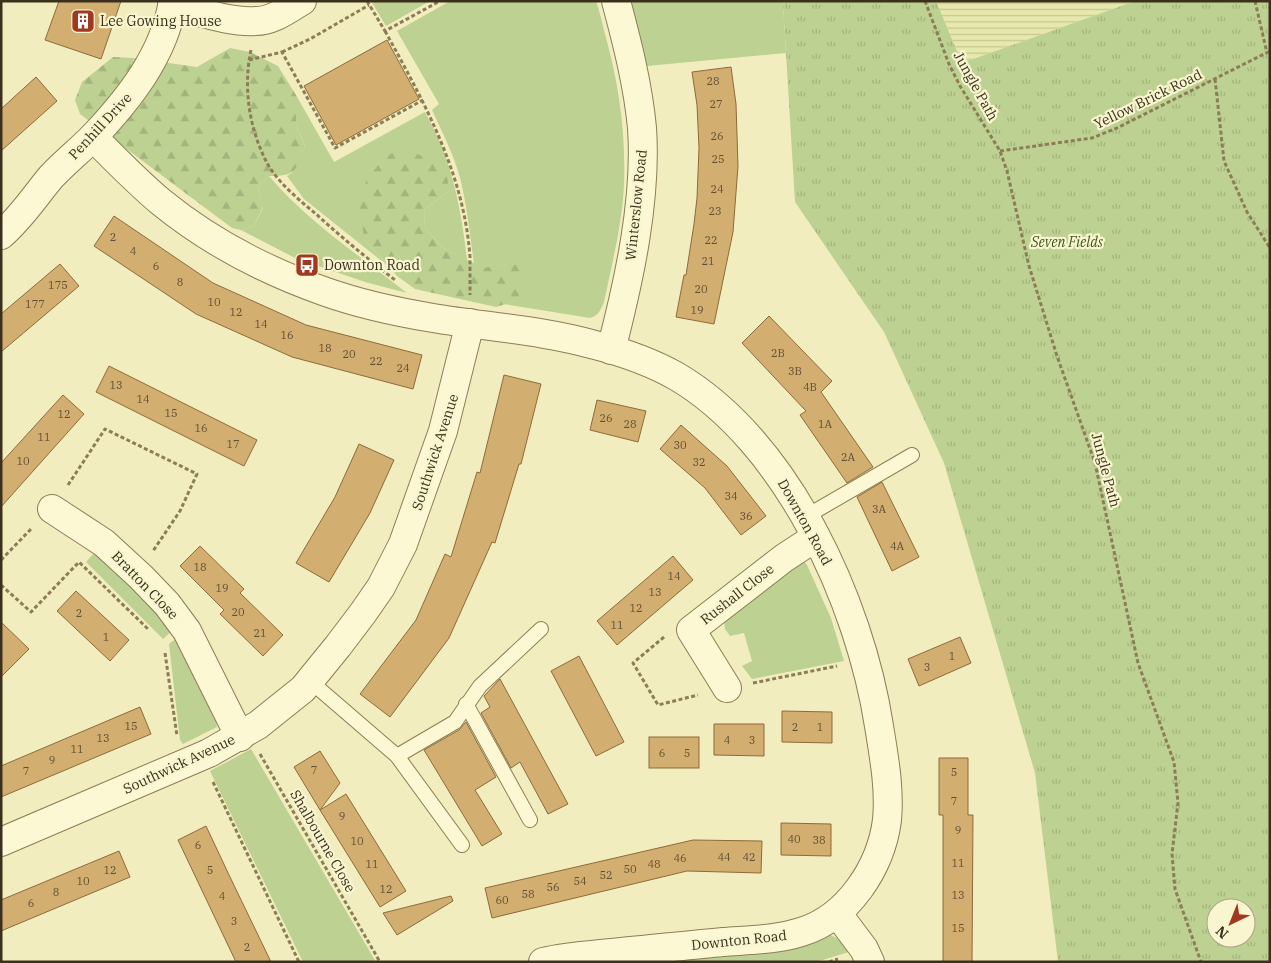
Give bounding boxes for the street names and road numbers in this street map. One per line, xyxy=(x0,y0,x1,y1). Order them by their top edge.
street label: Jungle Path xyxy=(950,48,1002,124)
street label: Yellow Brick Road xyxy=(1091,65,1205,133)
street label: Penhill Drive xyxy=(64,89,136,163)
street label: Winterslow Road xyxy=(621,148,651,261)
street label: Southwick Avenue xyxy=(408,391,462,513)
street label: Jungle Path xyxy=(1087,431,1125,509)
street label: Downton Road xyxy=(774,476,836,569)
street label: Bratton Close xyxy=(108,547,182,623)
street label: Rushall Close xyxy=(697,560,777,628)
street label: Southwick Avenue xyxy=(120,730,238,798)
street label: Shalbourne Close xyxy=(286,787,360,895)
street label: Downton Road xyxy=(690,926,788,954)

